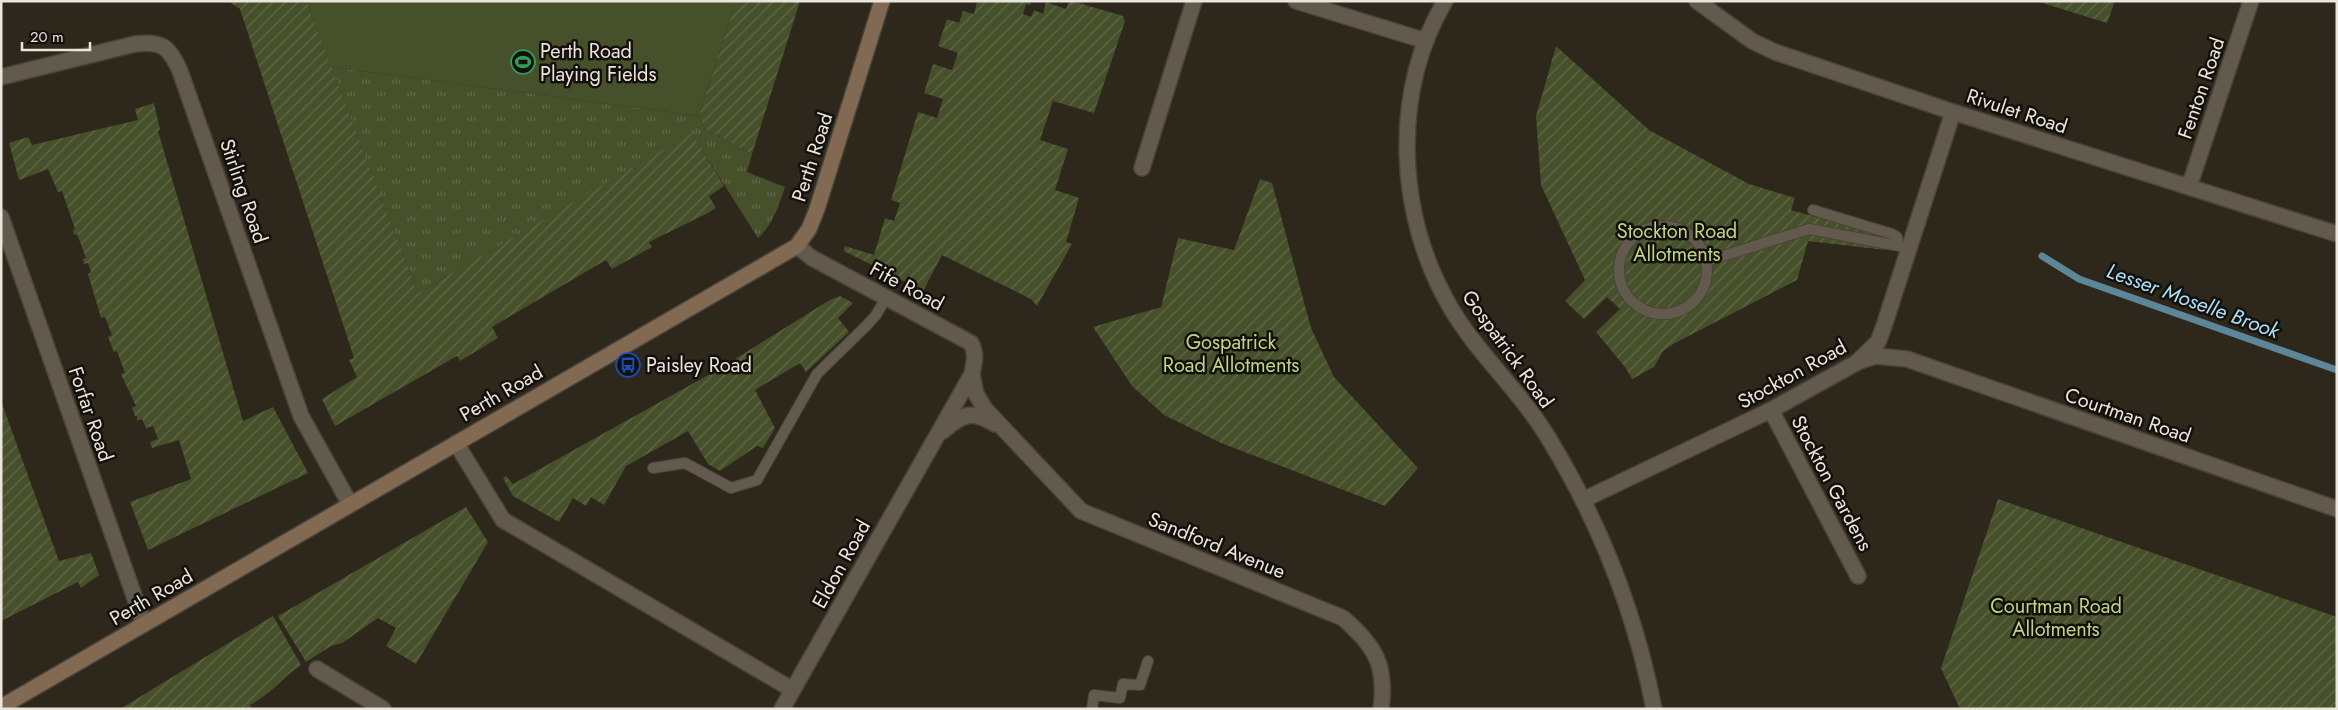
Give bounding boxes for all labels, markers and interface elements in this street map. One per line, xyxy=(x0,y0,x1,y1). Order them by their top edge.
scale bar xyxy=(22,20,90,52)
text: 20 m xyxy=(30,26,64,48)
street label: Fenton Road xyxy=(2171,34,2232,143)
place label: Perth Road Playing Fields xyxy=(540,37,657,89)
sports icon: Perth Road Playing Fields xyxy=(510,49,536,75)
street label: Rivulet Road xyxy=(1963,82,2071,141)
street label: Perth Road xyxy=(784,109,840,205)
street label: Stirling Road xyxy=(212,135,275,247)
park label: Stockton Road Allotments xyxy=(1617,217,1737,269)
street label: Fife Road xyxy=(864,255,949,318)
water label: Lesser Moselle Brook xyxy=(2102,256,2284,347)
street label: Gospatrick Road xyxy=(1455,284,1560,414)
park label: Gospatrick Road Allotments xyxy=(1163,328,1299,380)
street label: Stockton Road xyxy=(1733,333,1852,416)
place label: Paisley Road xyxy=(646,351,752,380)
bus stop icon: Paisley Road xyxy=(615,352,641,378)
street label: Perth Road xyxy=(454,358,548,429)
street label: Forfar Road xyxy=(61,363,120,465)
street label: Courtman Road xyxy=(2061,380,2195,451)
street label: Stockton Gardens xyxy=(1784,410,1879,556)
street label: Sandford Avenue xyxy=(1144,505,1290,586)
street label: Eldon Road xyxy=(805,515,878,614)
street label: Perth Road xyxy=(104,562,198,633)
park label: Courtman Road Allotments xyxy=(1990,592,2122,644)

